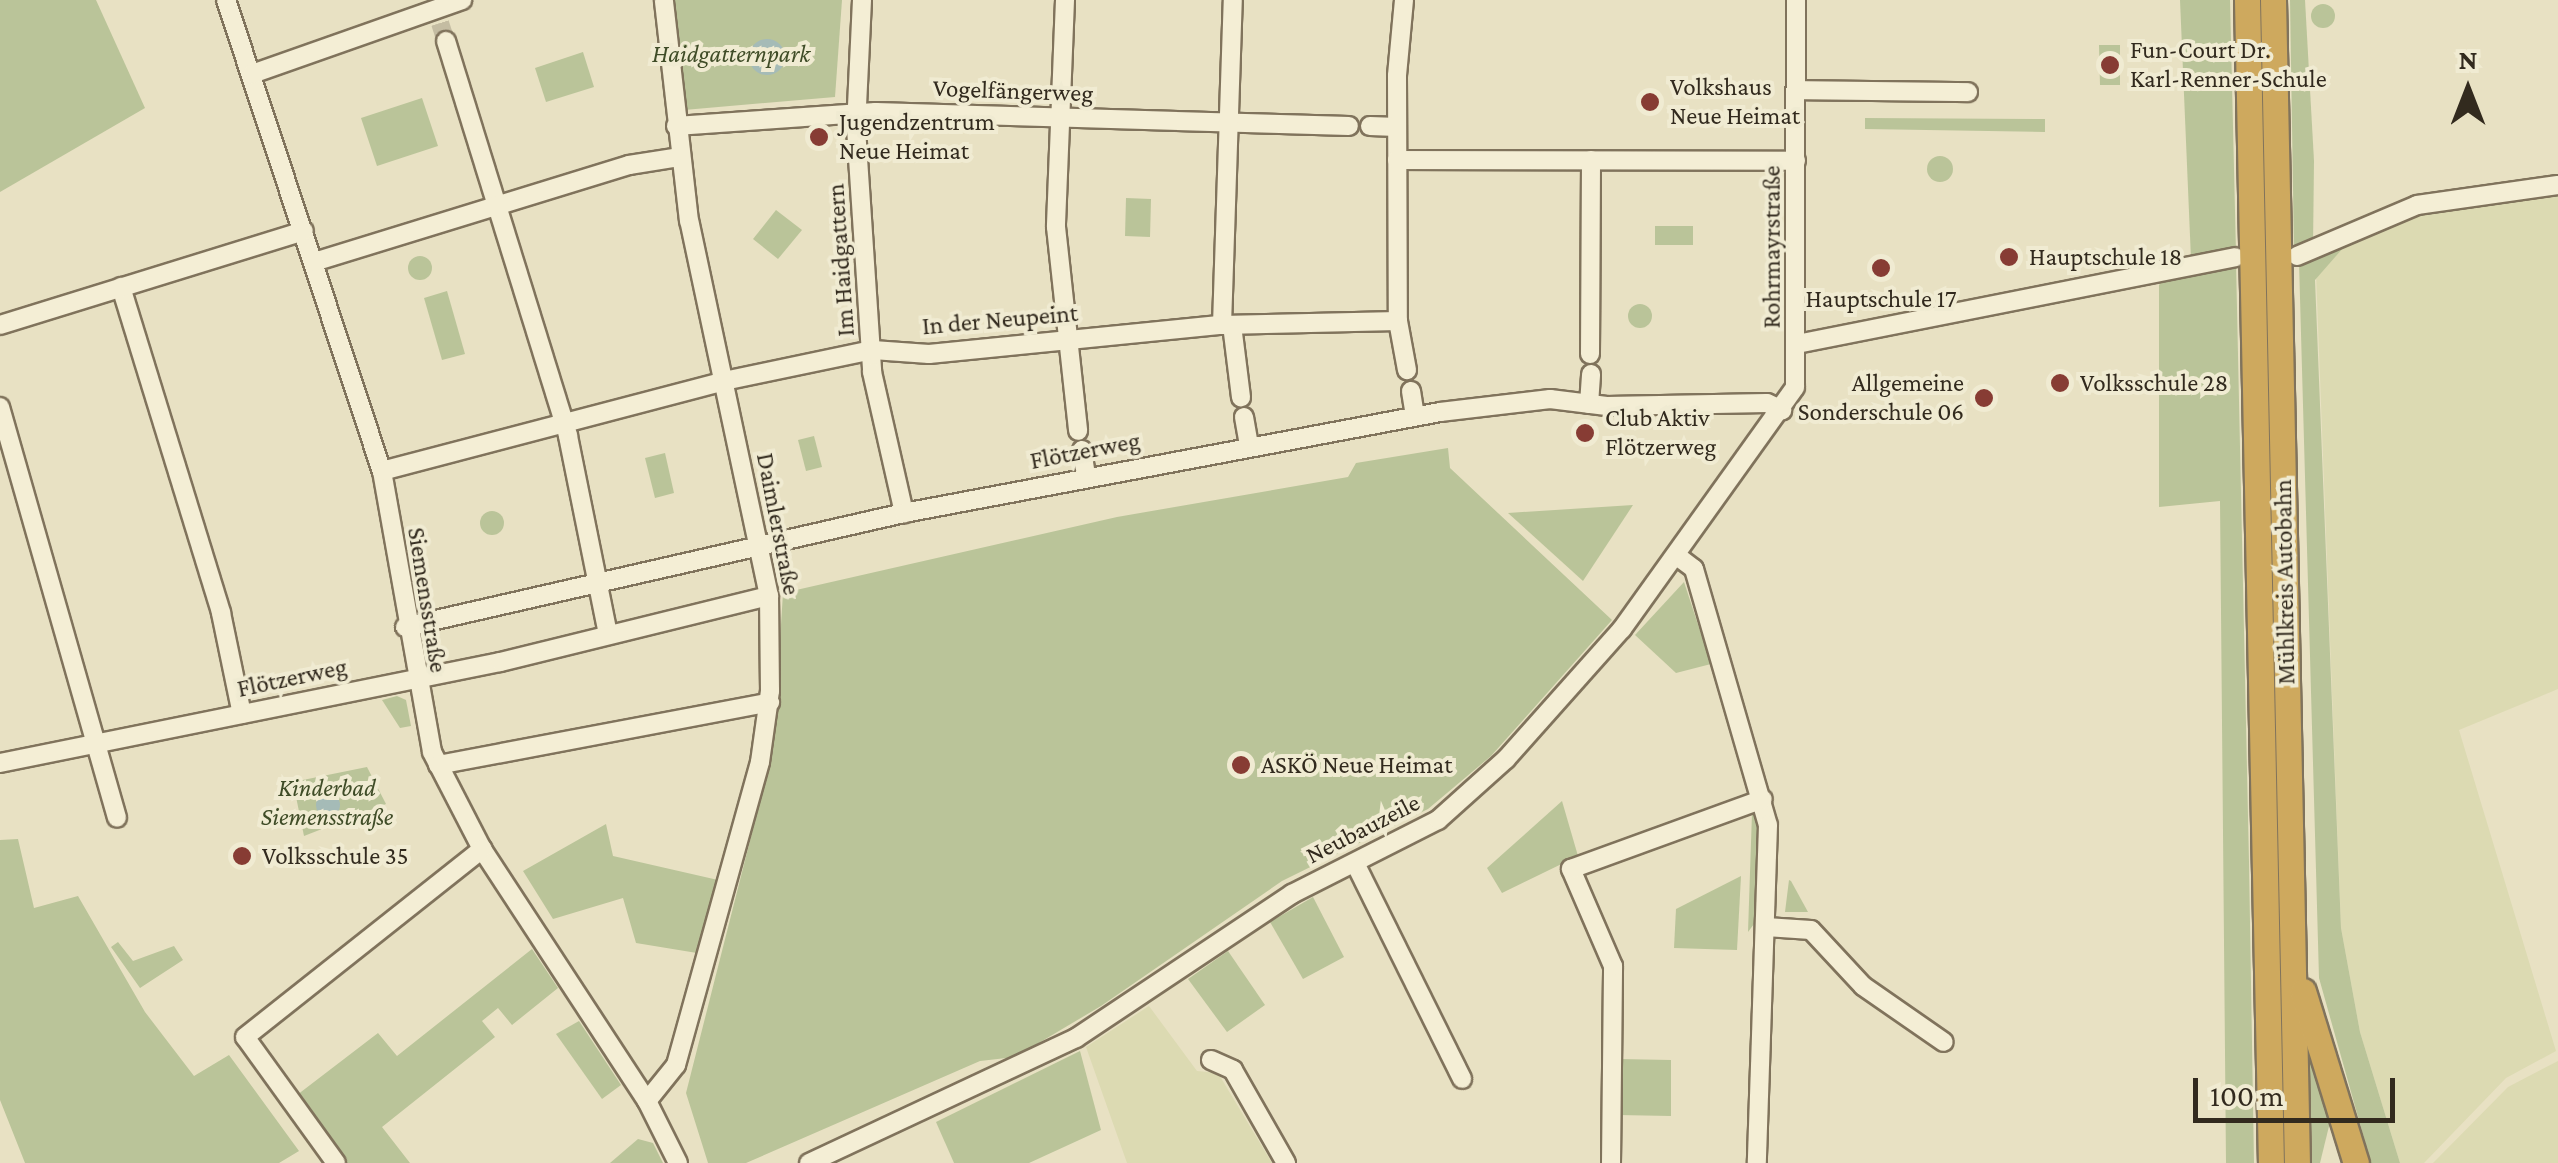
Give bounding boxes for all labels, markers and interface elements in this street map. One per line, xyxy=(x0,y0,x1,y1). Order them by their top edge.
place label: Fun-Court Dr. Karl-Renner-Schule xyxy=(2130,36,2327,95)
park label: Haidgatternpark xyxy=(652,39,810,69)
north arrow xyxy=(2418,40,2518,140)
text: N xyxy=(2458,44,2478,75)
marker: Fun-Court Dr. Karl-Renner-Schule xyxy=(2099,54,2121,76)
street label: Vogelfängerweg xyxy=(932,73,1094,109)
place label: Volkshaus Neue Heimat xyxy=(1670,73,1800,132)
marker: Volkshaus Neue Heimat xyxy=(1639,91,1661,113)
place label: Jugendzentrum Neue Heimat xyxy=(839,108,995,167)
marker: Jugendzentrum Neue Heimat xyxy=(808,126,830,148)
street label: Rohrmayrstraße xyxy=(1757,165,1787,329)
street label: Im Haidgattern xyxy=(821,183,861,337)
place label: Hauptschule 18 xyxy=(2029,242,2182,272)
marker: Hauptschule 18 xyxy=(1998,246,2020,268)
marker: Hauptschule 17 xyxy=(1870,257,1892,279)
place label: Hauptschule 17 xyxy=(1805,284,1957,314)
street label: In der Neupeint xyxy=(921,298,1079,342)
place label: Volksschule 28 xyxy=(2080,368,2228,398)
place label: Allgemeine Sonderschule 06 xyxy=(1798,369,1964,428)
marker: Volksschule 28 xyxy=(2049,372,2071,394)
marker: Allgemeine Sonderschule 06 xyxy=(1973,387,1995,409)
place label: Club Aktiv Flötzerweg xyxy=(1605,404,1716,463)
marker: Club Aktiv Flötzerweg xyxy=(1574,422,1596,444)
street label: Flötzerweg xyxy=(1028,426,1142,476)
street label: Daimlerstraße xyxy=(750,450,806,598)
street label: Mühlkreis Autobahn xyxy=(2268,479,2302,685)
street label: Siemensstraße xyxy=(401,525,453,675)
street label: Flötzerweg xyxy=(234,652,350,704)
place label: ASKÖ Neue Heimat xyxy=(1261,750,1452,780)
marker: ASKÖ Neue Heimat xyxy=(1230,754,1252,776)
park label: Kinderbad Siemensstraße xyxy=(261,774,393,833)
street label: Neubauzeile xyxy=(1301,788,1425,870)
place label: Volksschule 35 xyxy=(262,841,408,871)
marker: Volksschule 35 xyxy=(231,845,253,867)
scale bar xyxy=(2198,1058,2400,1120)
text: 100 m xyxy=(2210,1079,2284,1112)

